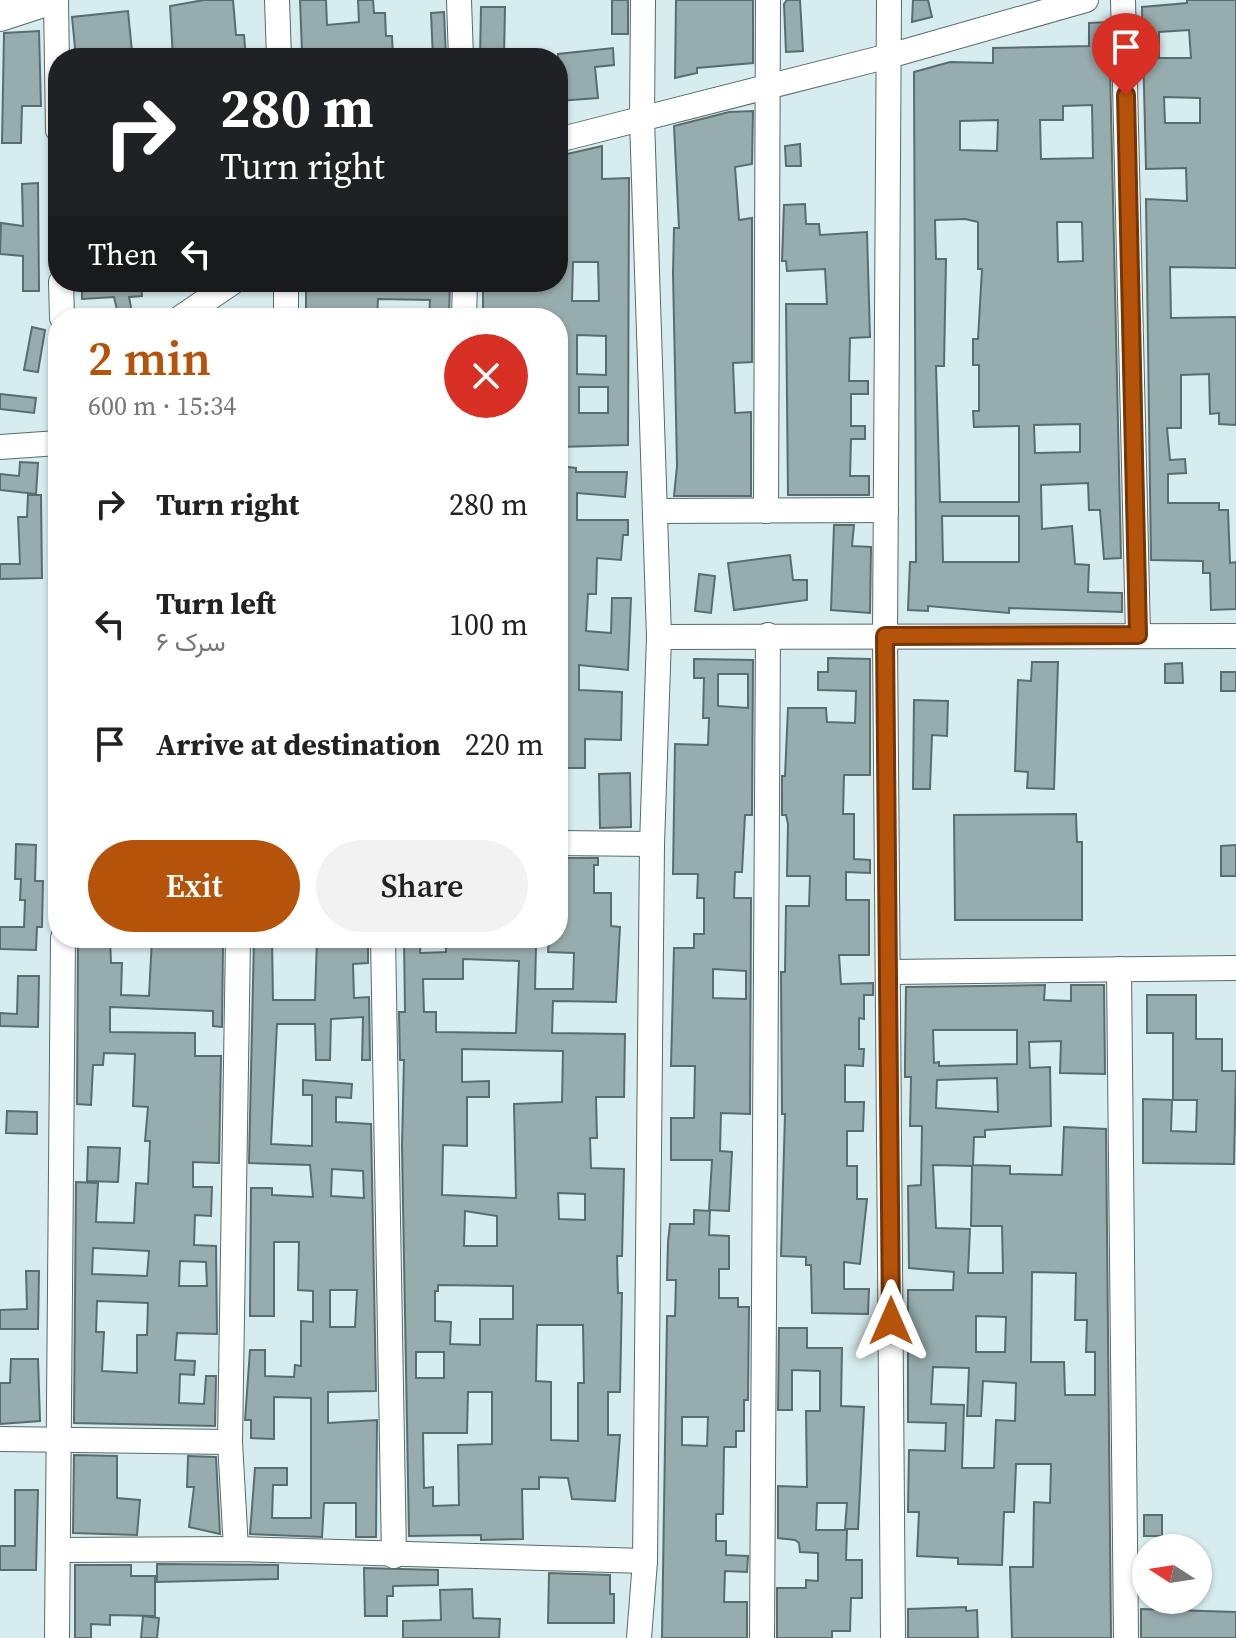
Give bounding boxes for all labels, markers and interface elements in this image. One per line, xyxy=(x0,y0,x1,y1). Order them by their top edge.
pin xyxy=(1092,13,1160,95)
icon: arrive xyxy=(1104,25,1148,69)
text: 280 m xyxy=(220,69,374,146)
icon: right xyxy=(88,80,192,184)
text: Turn right xyxy=(220,142,385,191)
icon: left xyxy=(174,232,218,276)
text: Then xyxy=(88,234,158,275)
text: 2 min xyxy=(88,325,211,391)
button: close xyxy=(444,334,528,418)
text: 600 m · 15:34 xyxy=(88,388,236,424)
icon: right xyxy=(88,482,132,526)
text: Turn right xyxy=(156,484,299,525)
text: 280 m xyxy=(449,484,528,525)
text: Turn left xyxy=(156,583,276,624)
icon: left xyxy=(88,602,132,646)
text: 100 m xyxy=(449,604,528,645)
text: سرک ۶ xyxy=(156,624,226,660)
icon: arrive xyxy=(88,722,132,766)
text: Arrive at destination xyxy=(156,724,441,765)
text: 220 m xyxy=(465,724,544,765)
button: Exit xyxy=(88,840,300,932)
button: Share xyxy=(316,840,528,932)
position arrow xyxy=(849,1279,933,1363)
north arrow xyxy=(1132,1534,1212,1614)
map controls xyxy=(1132,1534,1212,1614)

